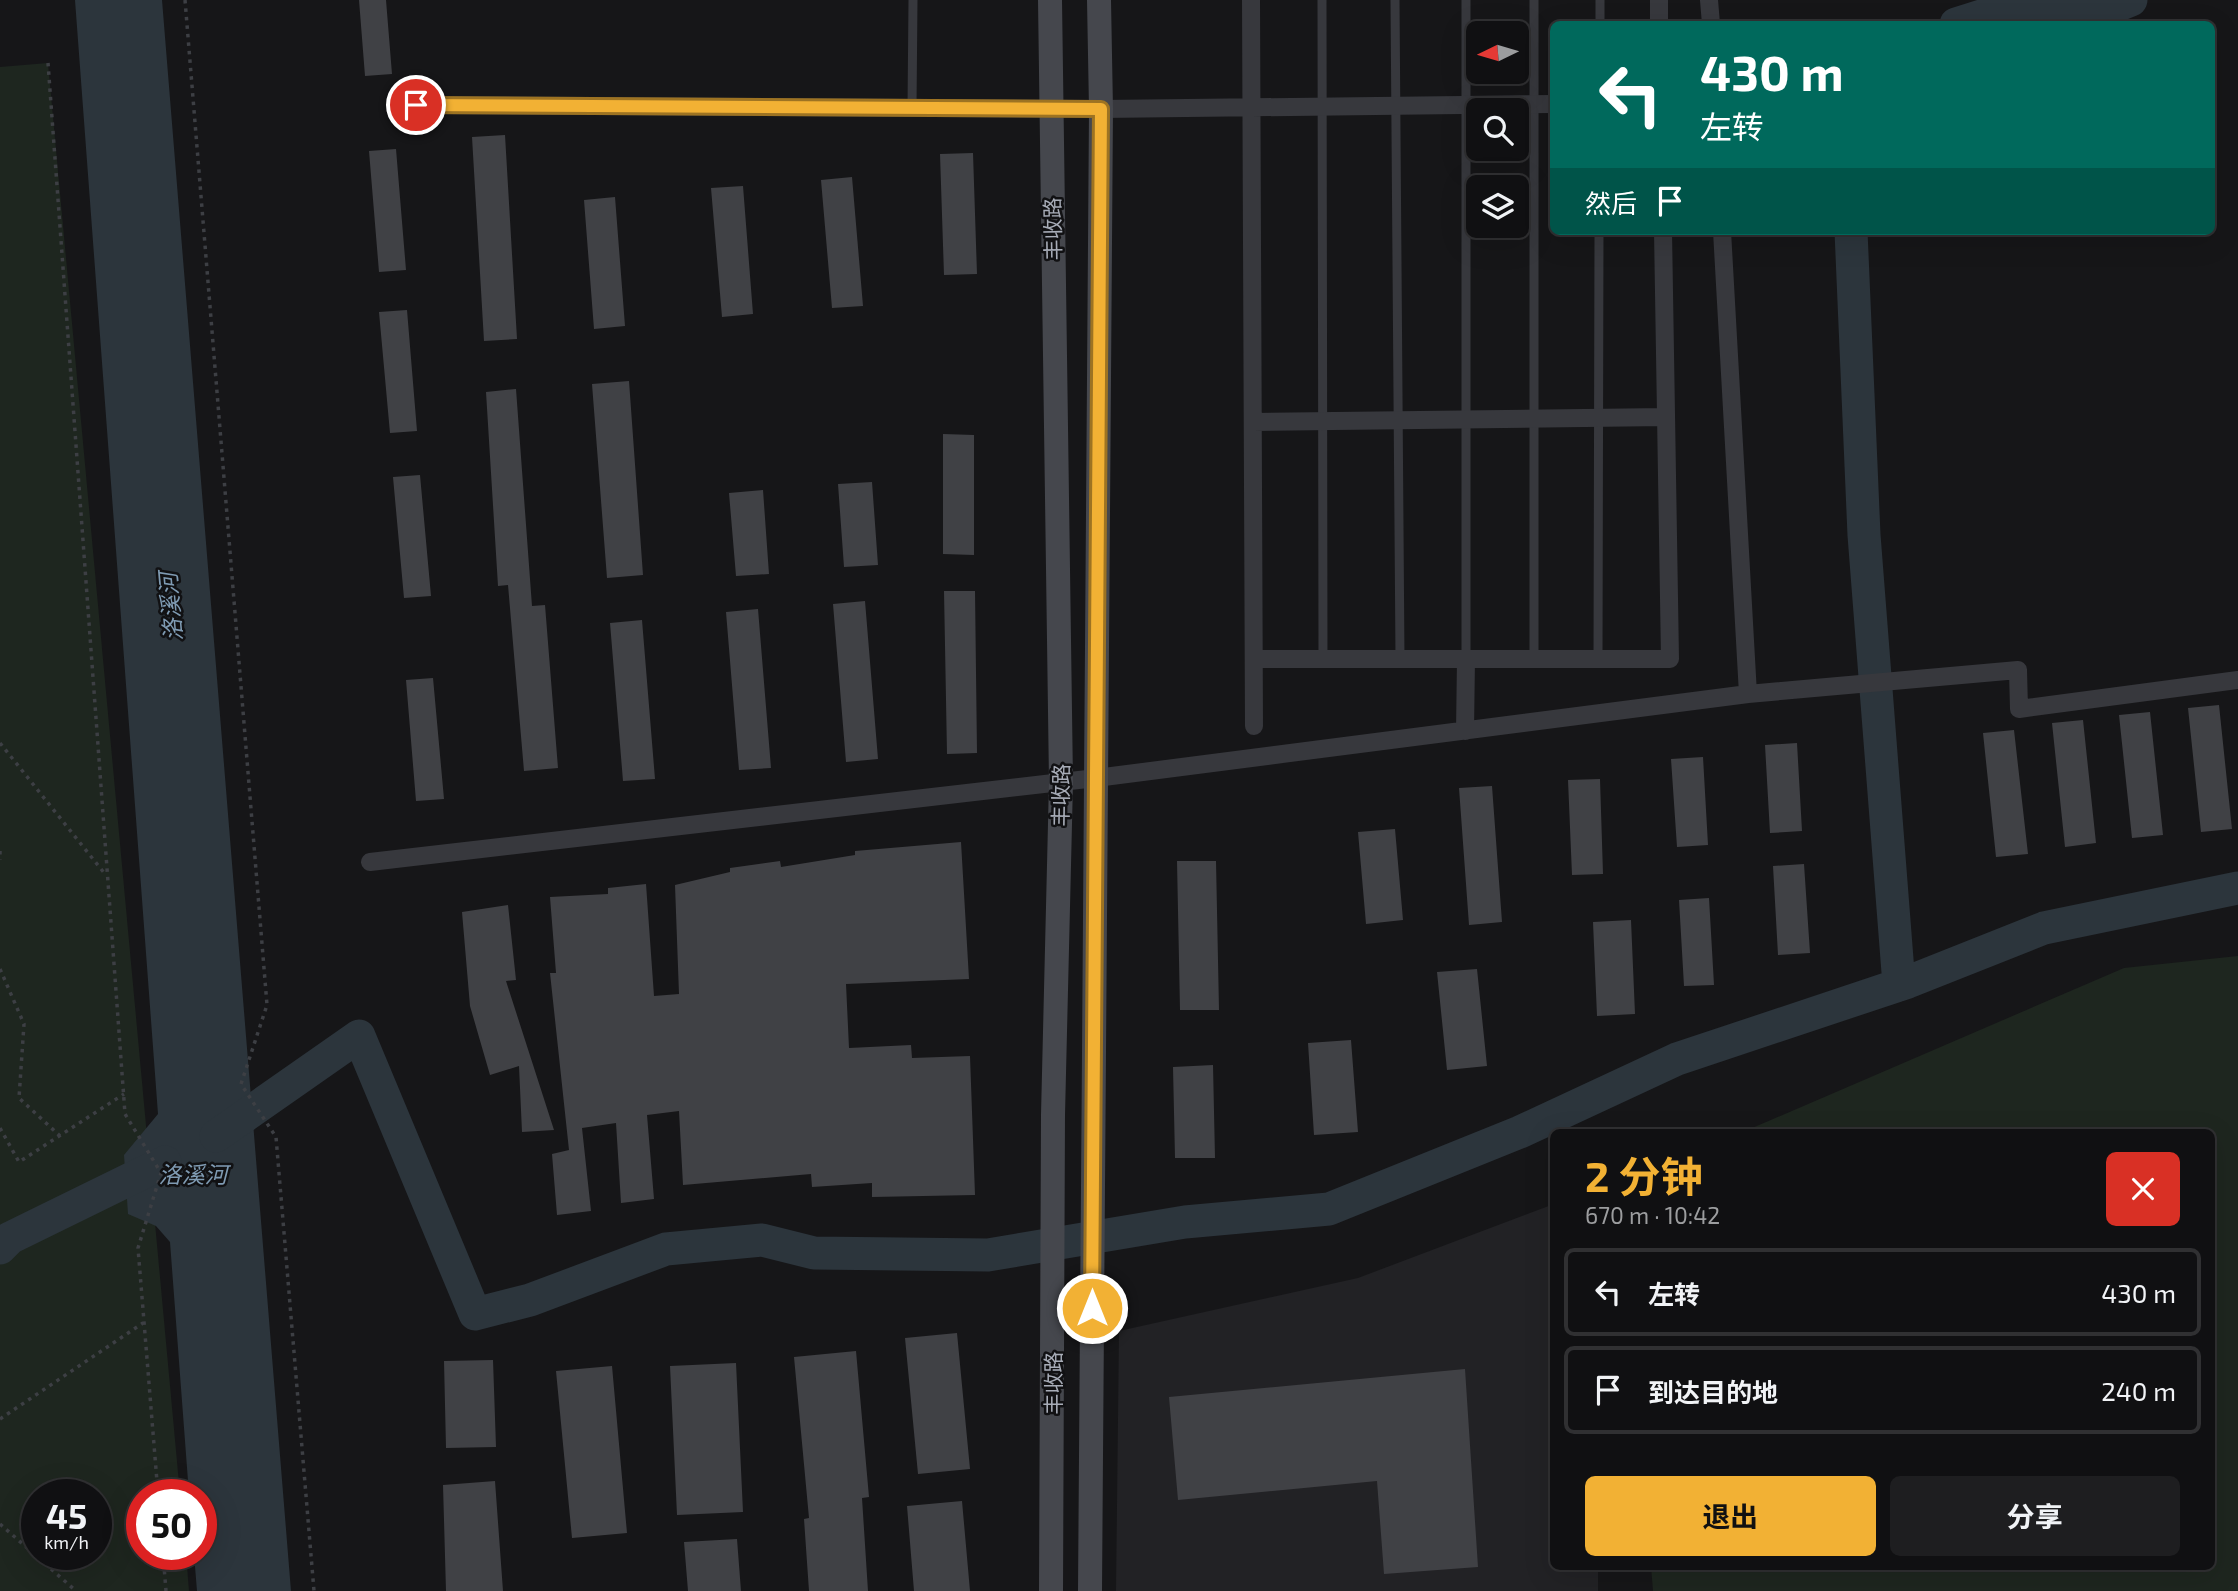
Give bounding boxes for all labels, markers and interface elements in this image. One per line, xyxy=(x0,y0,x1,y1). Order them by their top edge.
north arrow xyxy=(1466,21,1530,84)
map controls xyxy=(1466,21,1529,238)
text: 430 m xyxy=(1700,42,1844,101)
icon: left xyxy=(1585,49,1676,140)
pin xyxy=(386,75,446,135)
icon: arrive xyxy=(397,86,435,124)
button: search xyxy=(1466,98,1529,161)
text: 左转 xyxy=(1700,107,1764,145)
button: layers xyxy=(1466,175,1529,238)
icon: arrive xyxy=(1651,182,1689,220)
text: 然后 xyxy=(1585,187,1637,218)
street label: 丰收路 xyxy=(1039,197,1065,261)
water label: 洛溪河 xyxy=(153,567,187,643)
street label: 丰收路 xyxy=(1047,763,1073,827)
text: 2 分钟 xyxy=(1585,1150,1702,1200)
button: close xyxy=(2106,1152,2180,1226)
water label: 洛溪河 xyxy=(159,1160,232,1188)
text: 670 m · 10:42 xyxy=(1585,1201,1720,1229)
position arrow xyxy=(1055,1271,1129,1345)
icon: left xyxy=(1589,1273,1627,1311)
text: 430 m xyxy=(2101,1277,2176,1308)
text: 左转 xyxy=(1648,1278,1700,1309)
street label: 丰收路 xyxy=(1040,1352,1065,1415)
icon: arrive xyxy=(1589,1371,1627,1409)
text: 240 m xyxy=(2101,1375,2176,1406)
text: 到达目的地 xyxy=(1648,1376,1778,1407)
button: 退出 xyxy=(1585,1476,1876,1556)
button: 分享 xyxy=(1890,1476,2180,1556)
speed limit sign: 50 xyxy=(126,1479,217,1570)
text: 45 xyxy=(46,1494,87,1536)
text: km/h xyxy=(44,1531,89,1553)

